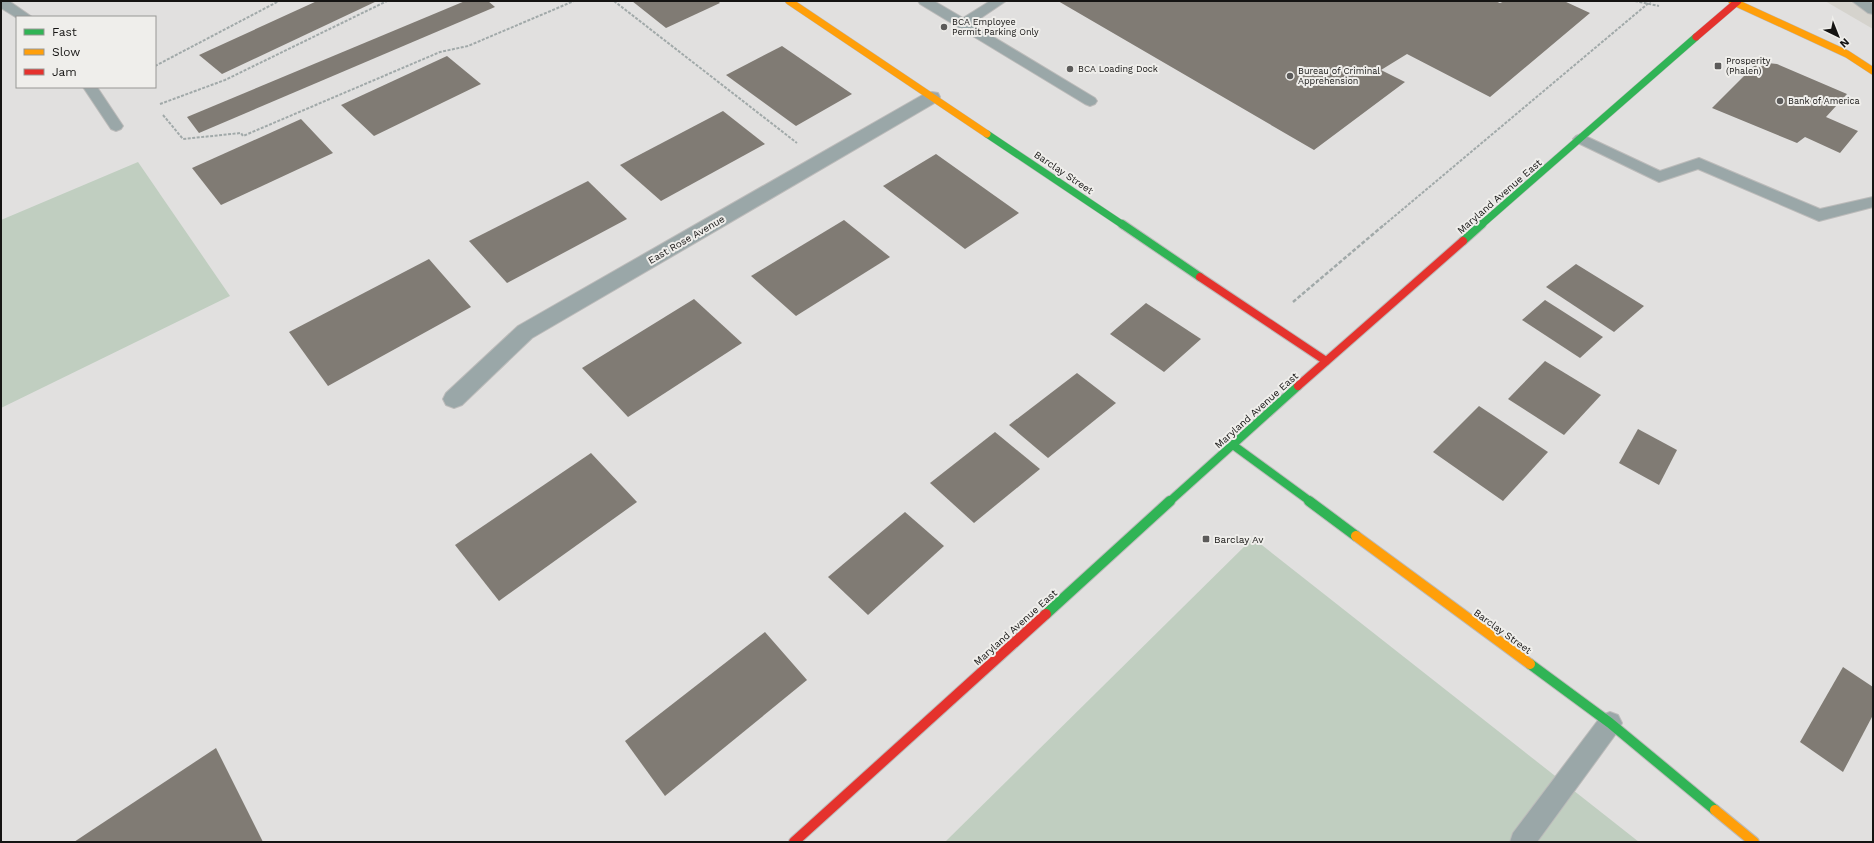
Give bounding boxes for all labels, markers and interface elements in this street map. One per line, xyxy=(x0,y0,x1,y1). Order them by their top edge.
legend xyxy=(16,16,156,88)
north arrow xyxy=(1818,16,1858,56)
place label: BCA Employee Permit Parking Only xyxy=(952,17,1039,37)
marker: BCA Employee Permit Parking Only xyxy=(939,22,949,32)
text: Fast xyxy=(52,25,77,39)
text: N xyxy=(1837,35,1852,50)
text: Slow xyxy=(52,45,80,59)
place label: Prosperity (Phalen) xyxy=(1726,56,1771,76)
marker: Prosperity (Phalen) xyxy=(1713,61,1723,71)
marker: BCA Loading Dock xyxy=(1065,64,1075,74)
place label: BCA Loading Dock xyxy=(1078,64,1158,74)
text: Jam xyxy=(52,65,77,79)
place label: Bureau of Criminal Apprehension xyxy=(1298,66,1380,86)
marker: Bureau of Criminal Apprehension xyxy=(1285,71,1295,81)
marker: Bank of America xyxy=(1775,96,1785,106)
place label: Bank of America xyxy=(1788,96,1860,106)
street label: Barclay Street xyxy=(1032,149,1096,197)
street label: Maryland Avenue East xyxy=(1455,156,1544,236)
street label: East Rose Avenue xyxy=(646,213,727,266)
street label: Maryland Avenue East xyxy=(1213,370,1301,451)
marker: Barclay Av xyxy=(1201,534,1211,544)
place label: Barclay Av xyxy=(1214,534,1264,545)
street label: Maryland Avenue East xyxy=(972,587,1060,668)
street label: Barclay Street xyxy=(1472,607,1534,656)

